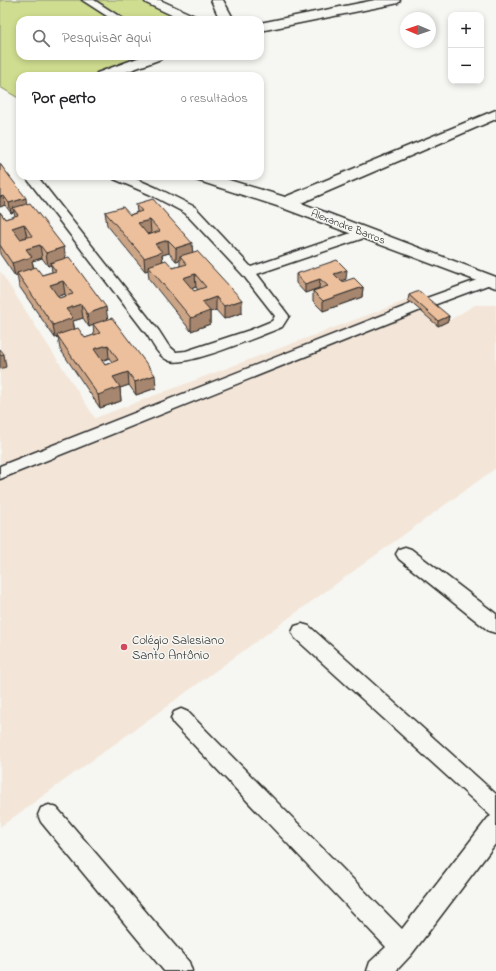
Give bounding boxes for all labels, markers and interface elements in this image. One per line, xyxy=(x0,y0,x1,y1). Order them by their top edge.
north arrow xyxy=(400,12,436,48)
map controls xyxy=(448,12,484,84)
button: + xyxy=(448,12,484,48)
search box xyxy=(16,16,264,60)
icon: search xyxy=(30,27,52,49)
text: Pesquisar aqui xyxy=(62,27,151,49)
button: − xyxy=(448,48,484,84)
text: Por perto xyxy=(32,86,96,111)
text: 0 resultados xyxy=(181,89,248,108)
street label: Alexandre Barros xyxy=(308,205,388,249)
place label: Colégio Salesiano Santo Antônio xyxy=(132,631,224,665)
marker: Colégio Salesiano Santo Antônio xyxy=(119,642,129,652)

